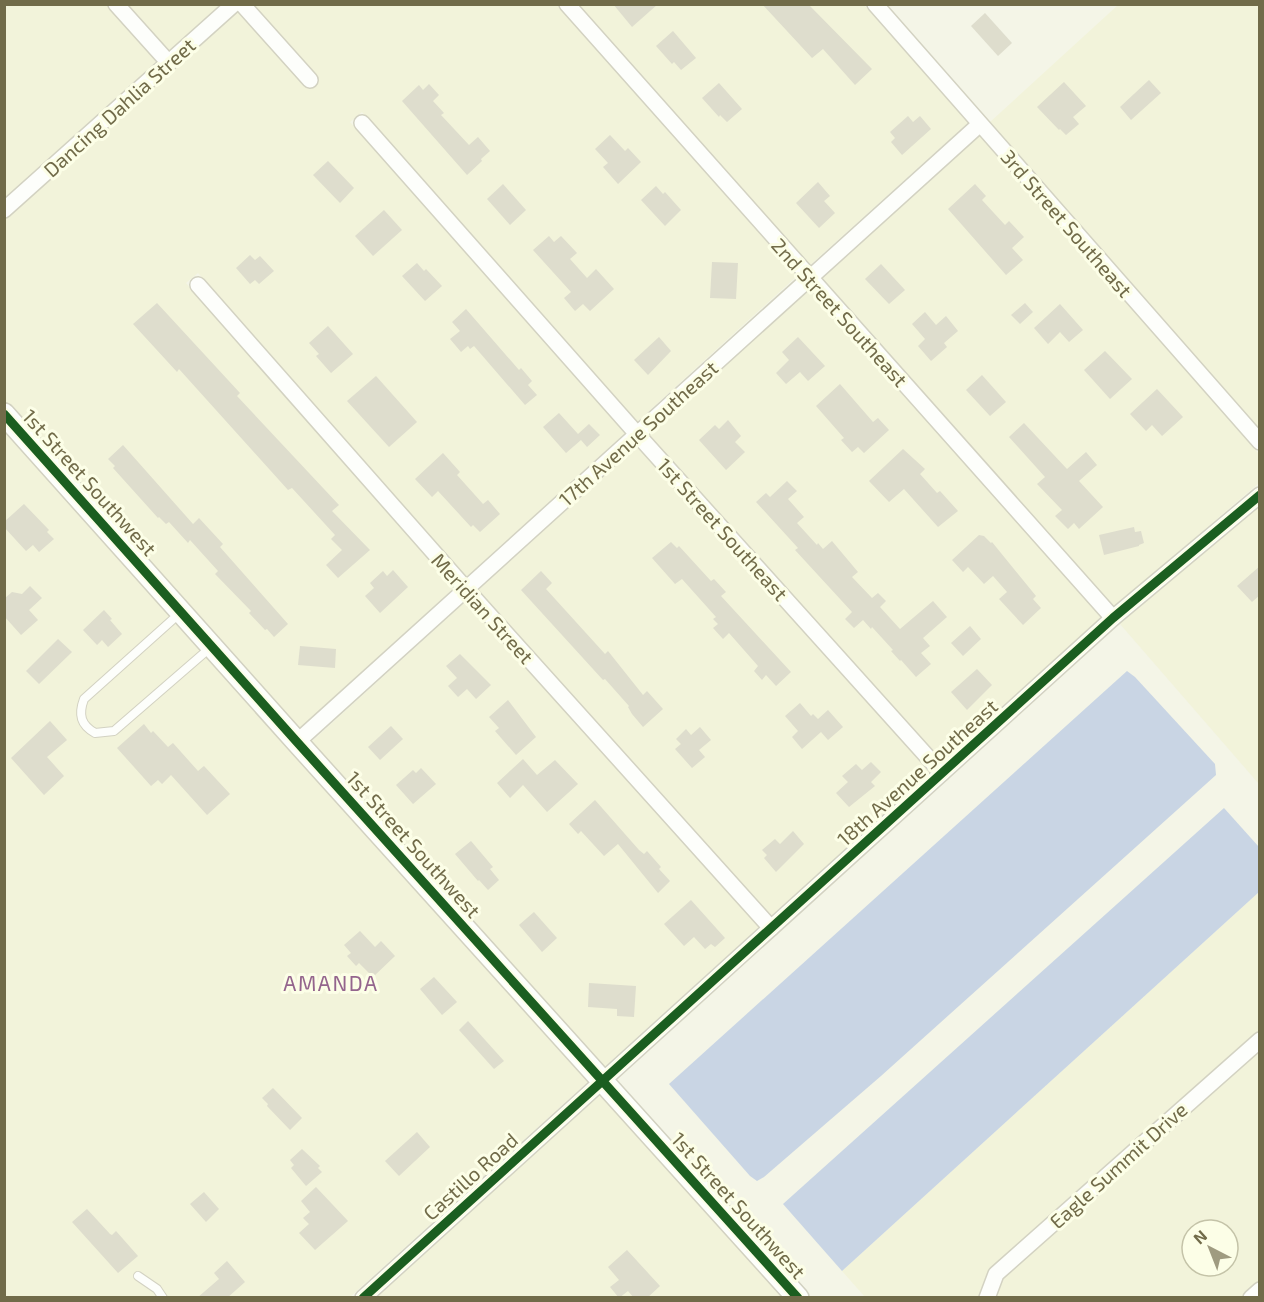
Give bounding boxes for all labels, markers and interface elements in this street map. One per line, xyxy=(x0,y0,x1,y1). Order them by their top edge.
street label: Dancing Dahlia Street xyxy=(38,32,200,181)
street label: 3rd Street Southeast xyxy=(996,144,1138,302)
street label: 2nd Street Southeast xyxy=(767,233,913,391)
street label: 17th Avenue Southeast xyxy=(554,355,723,511)
street label: 1st Street Southwest xyxy=(18,404,162,560)
street label: 1st Street Southeast xyxy=(653,453,793,605)
street label: Meridian Street xyxy=(427,548,539,668)
street label: 18th Avenue Southeast xyxy=(832,693,1002,850)
street label: 1st Street Southwest xyxy=(342,766,486,922)
district label: AMANDA xyxy=(283,970,379,995)
street label: Eagle Summit Drive xyxy=(1044,1097,1192,1233)
street label: Castillo Road xyxy=(418,1127,522,1225)
street label: 1st Street Southwest xyxy=(667,1127,811,1283)
north arrow xyxy=(1180,1218,1240,1278)
text: N xyxy=(1189,1226,1210,1247)

